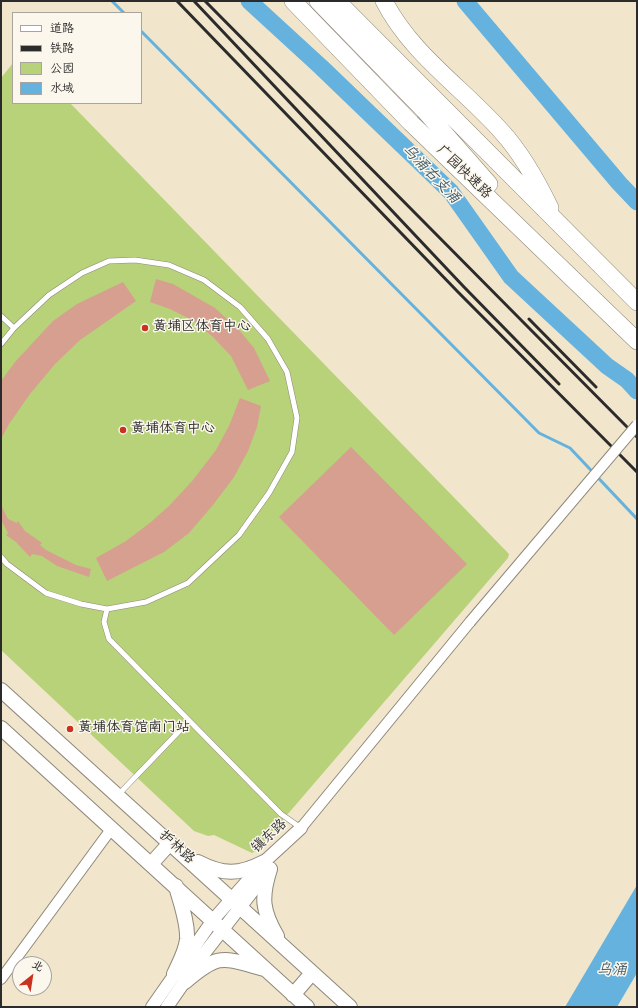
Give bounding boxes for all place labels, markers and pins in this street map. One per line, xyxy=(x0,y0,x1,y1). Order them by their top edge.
place label: 黄埔区体育中心 xyxy=(153,320,251,336)
marker: 黄埔区体育中心 xyxy=(140,323,150,333)
place label: 黄埔体育中心 xyxy=(131,422,215,438)
marker: 黄埔体育中心 xyxy=(118,425,128,435)
place label: 黄埔体育馆南门站 xyxy=(78,721,190,737)
marker: 黄埔体育馆南门站 xyxy=(65,724,75,734)

